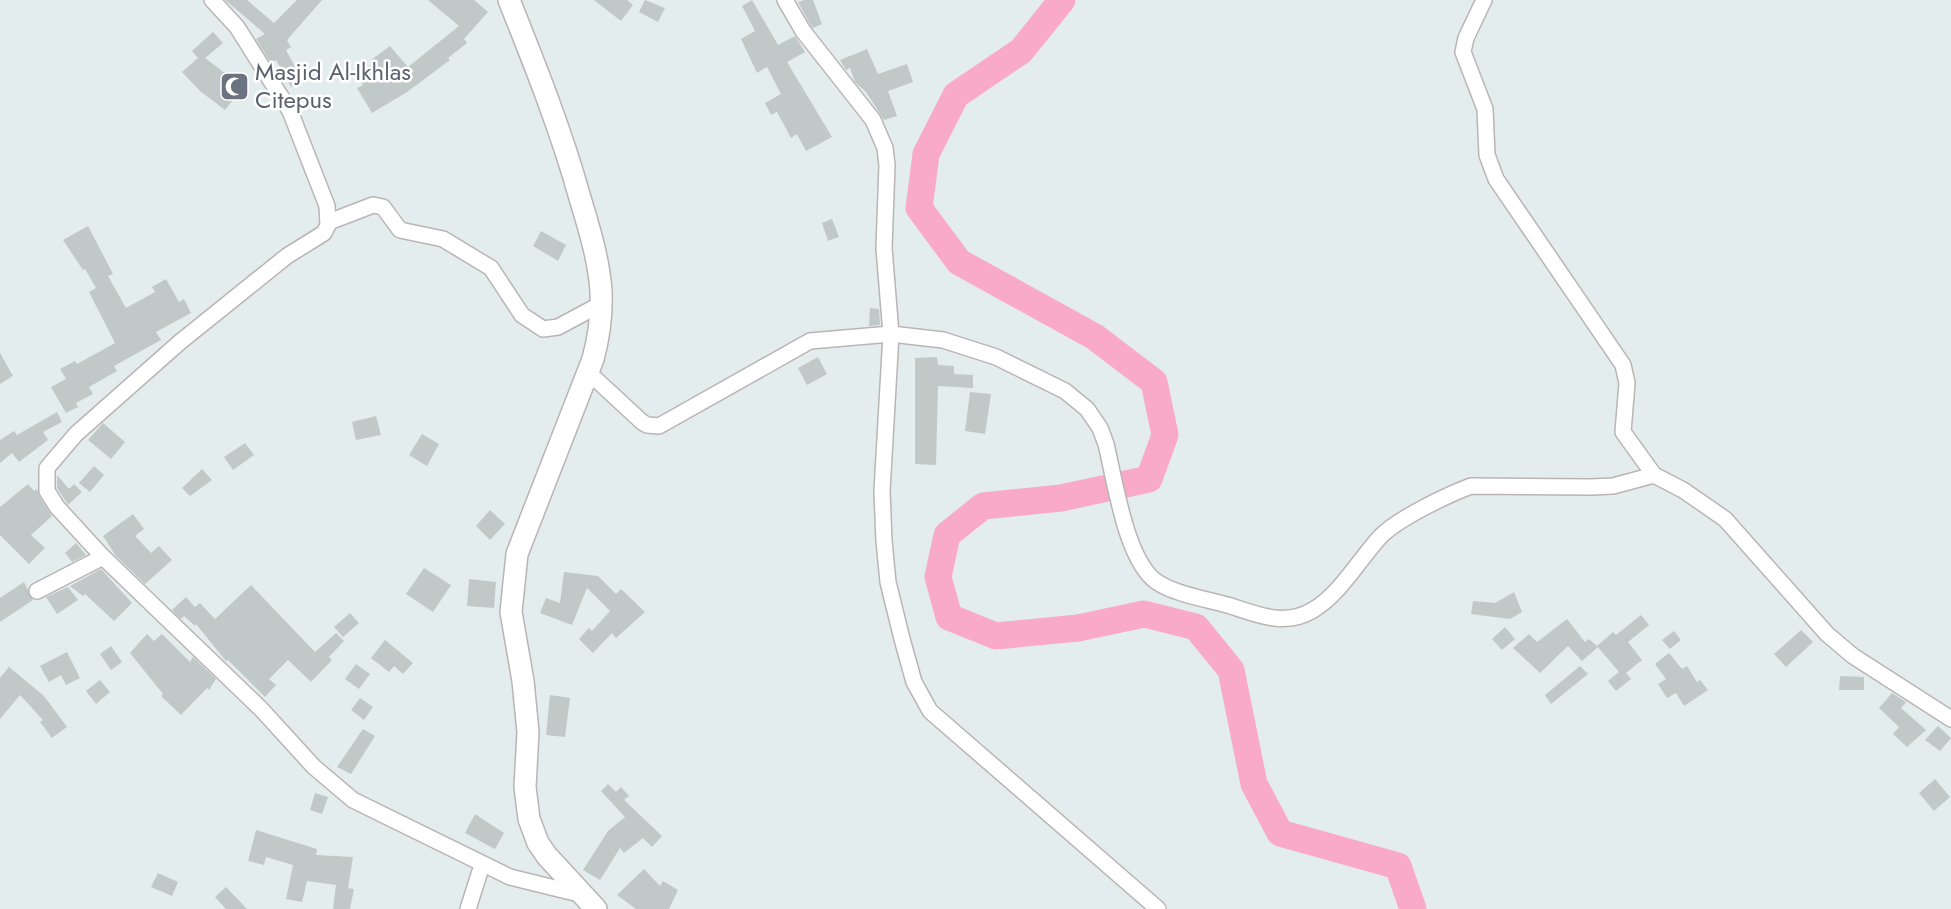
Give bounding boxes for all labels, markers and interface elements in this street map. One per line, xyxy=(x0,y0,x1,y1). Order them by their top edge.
place label: Masjid Al-Ikhlas Citepus xyxy=(255,54,411,117)
mosque icon: Masjid Al-Ikhlas Citepus xyxy=(218,70,250,102)

